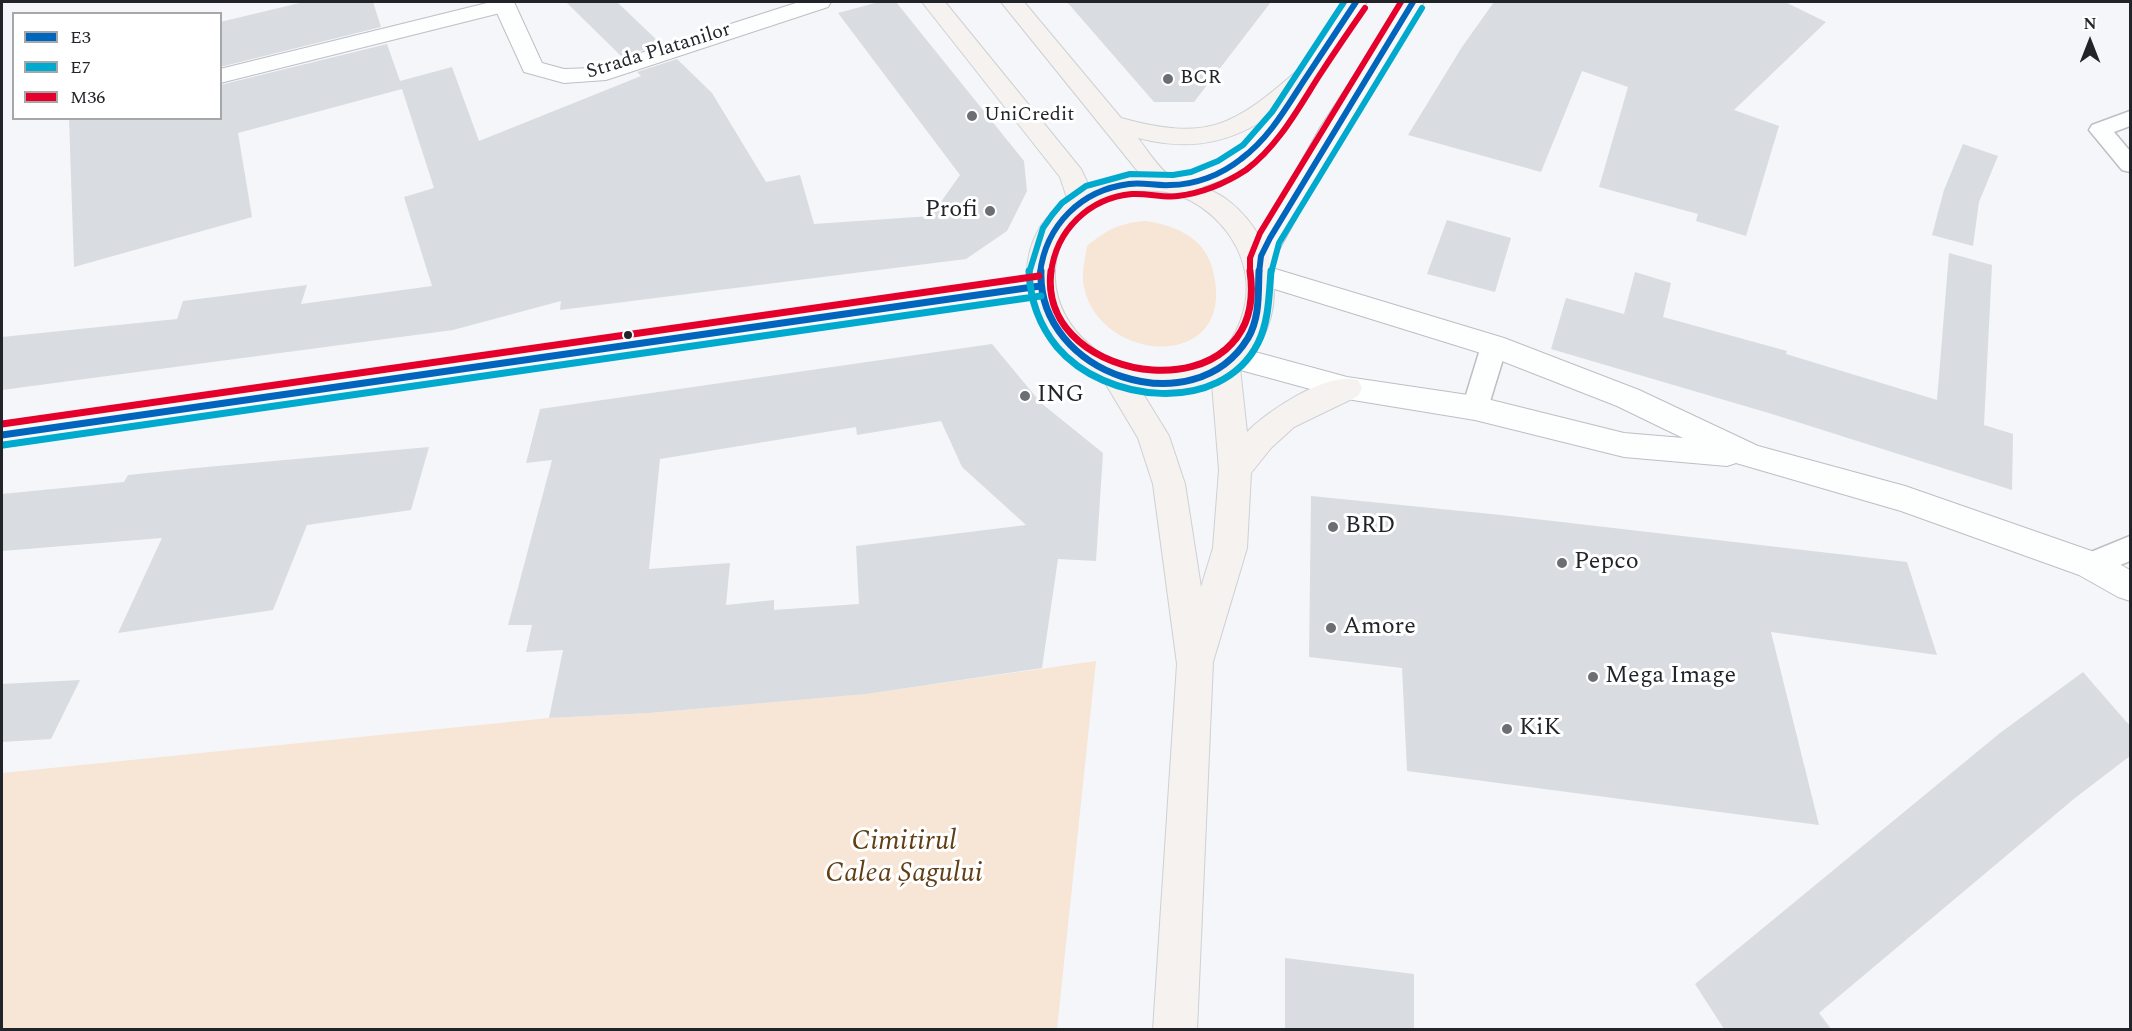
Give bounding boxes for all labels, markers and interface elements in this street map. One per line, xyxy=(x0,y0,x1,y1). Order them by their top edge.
legend xyxy=(12,12,222,120)
north arrow xyxy=(2060,12,2120,72)
text: N xyxy=(2083,12,2097,36)
street label: Strada Platanilor xyxy=(584,19,734,85)
text: E3 xyxy=(70,24,91,51)
text: E7 xyxy=(70,54,91,81)
place label: BCR xyxy=(1180,67,1221,91)
marker: BCR xyxy=(1161,72,1175,86)
text: M36 xyxy=(70,84,105,111)
place label: UniCredit xyxy=(984,104,1074,128)
marker: UniCredit xyxy=(965,109,979,123)
place label: Profi xyxy=(925,197,978,225)
marker: Profi xyxy=(983,204,997,218)
unlabelled marker xyxy=(622,329,634,341)
place label: ING xyxy=(1037,382,1084,410)
marker: ING xyxy=(1018,389,1032,403)
place label: BRD xyxy=(1345,513,1395,541)
marker: BRD xyxy=(1326,520,1340,534)
place label: Pepco xyxy=(1574,549,1639,577)
marker: Pepco xyxy=(1555,556,1569,570)
place label: Amore xyxy=(1343,614,1416,642)
marker: Amore xyxy=(1324,621,1338,635)
place label: Mega Image xyxy=(1605,663,1736,691)
marker: Mega Image xyxy=(1586,670,1600,684)
place label: KiK xyxy=(1519,715,1561,743)
marker: KiK xyxy=(1500,722,1514,736)
park label: Cimitirul Calea Șagului xyxy=(825,827,983,893)

